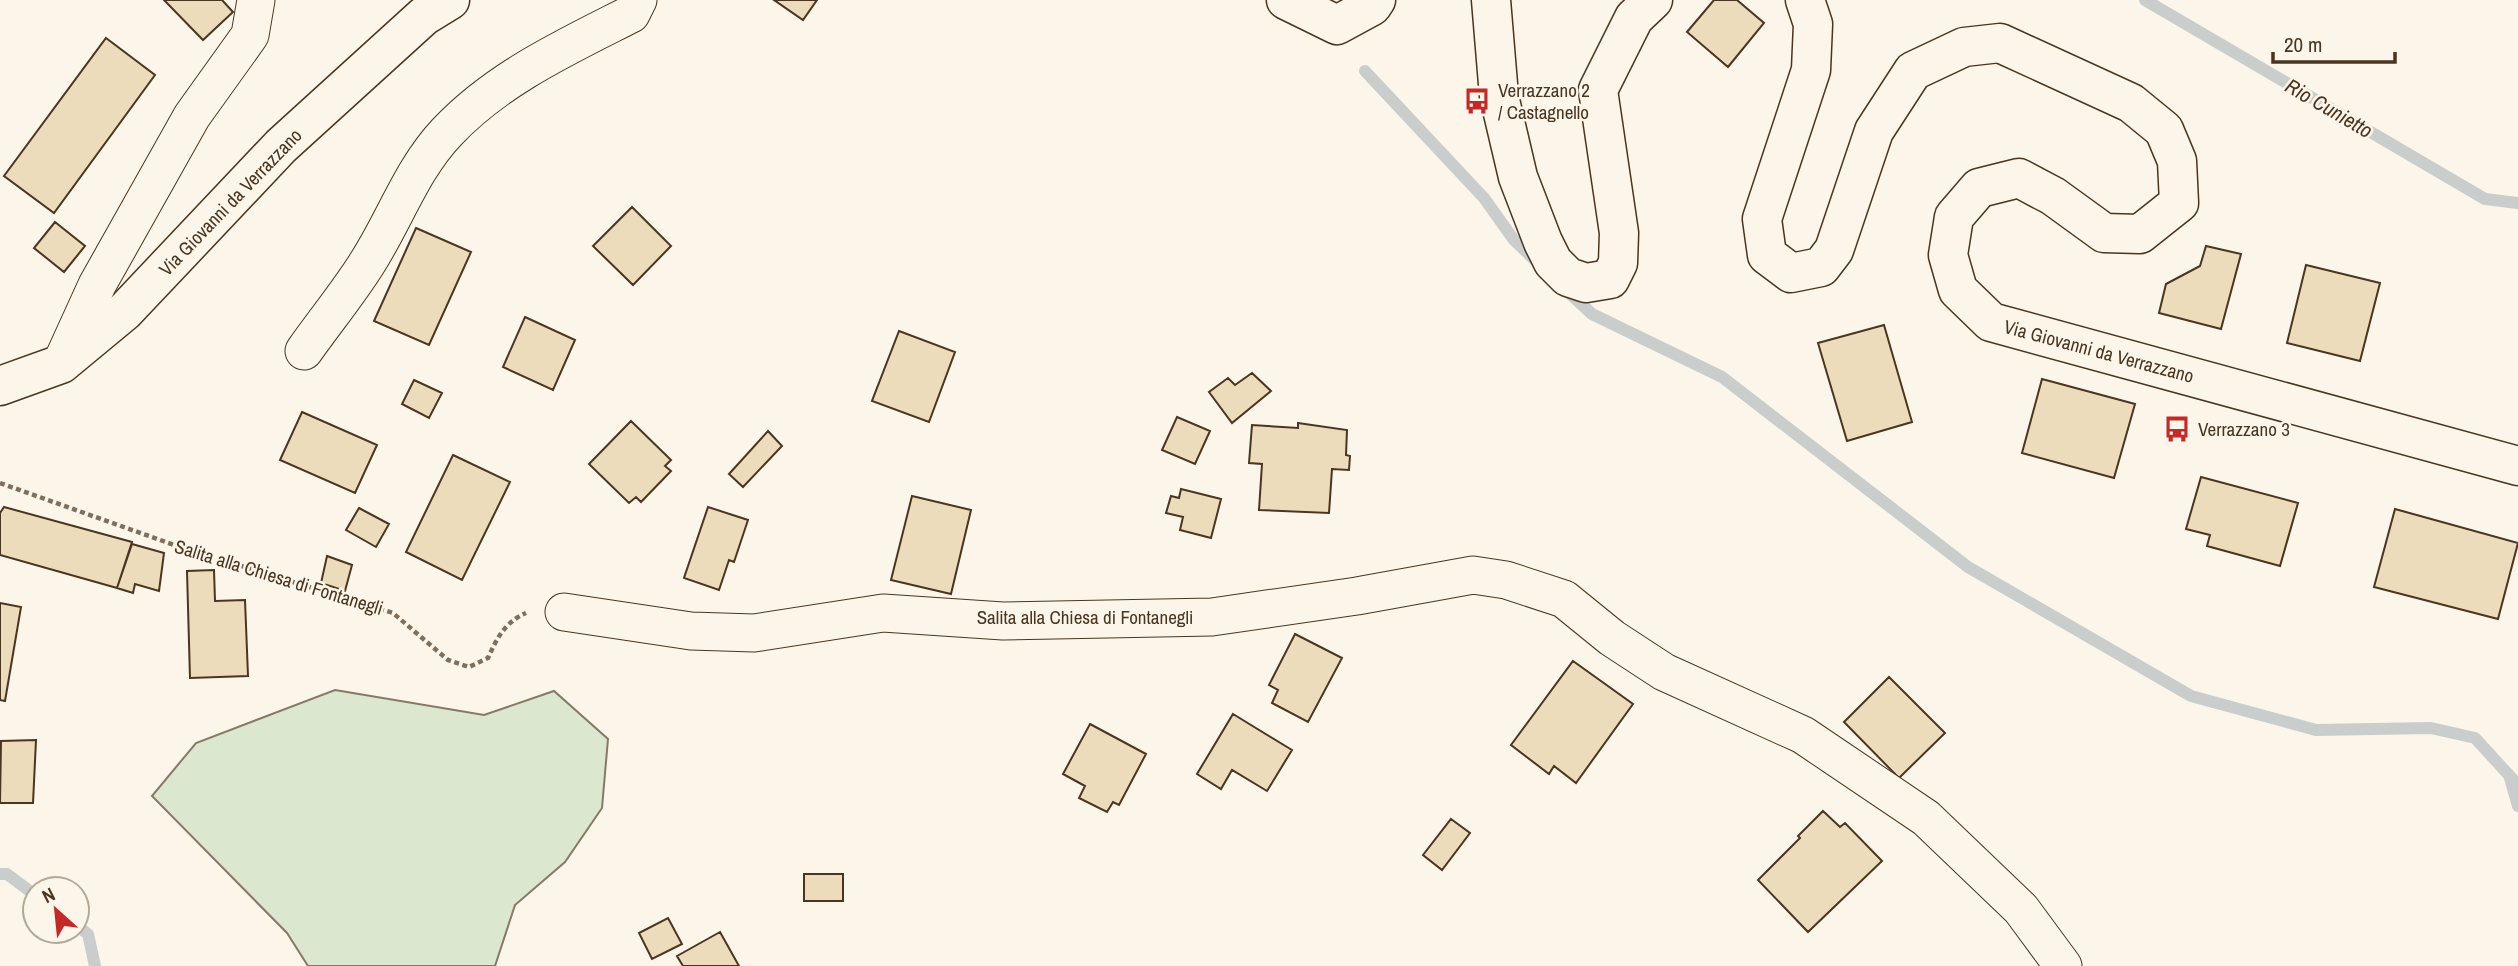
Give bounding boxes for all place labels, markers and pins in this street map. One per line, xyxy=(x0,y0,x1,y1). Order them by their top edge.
place label: Verrazzano 2 / Castagnello xyxy=(1498,77,1590,125)
bus stop icon: Verrazzano 2 / Castagnello xyxy=(1462,86,1492,116)
bus stop icon: Verrazzano 3 xyxy=(2162,414,2192,444)
place label: Verrazzano 3 xyxy=(2198,416,2290,442)

